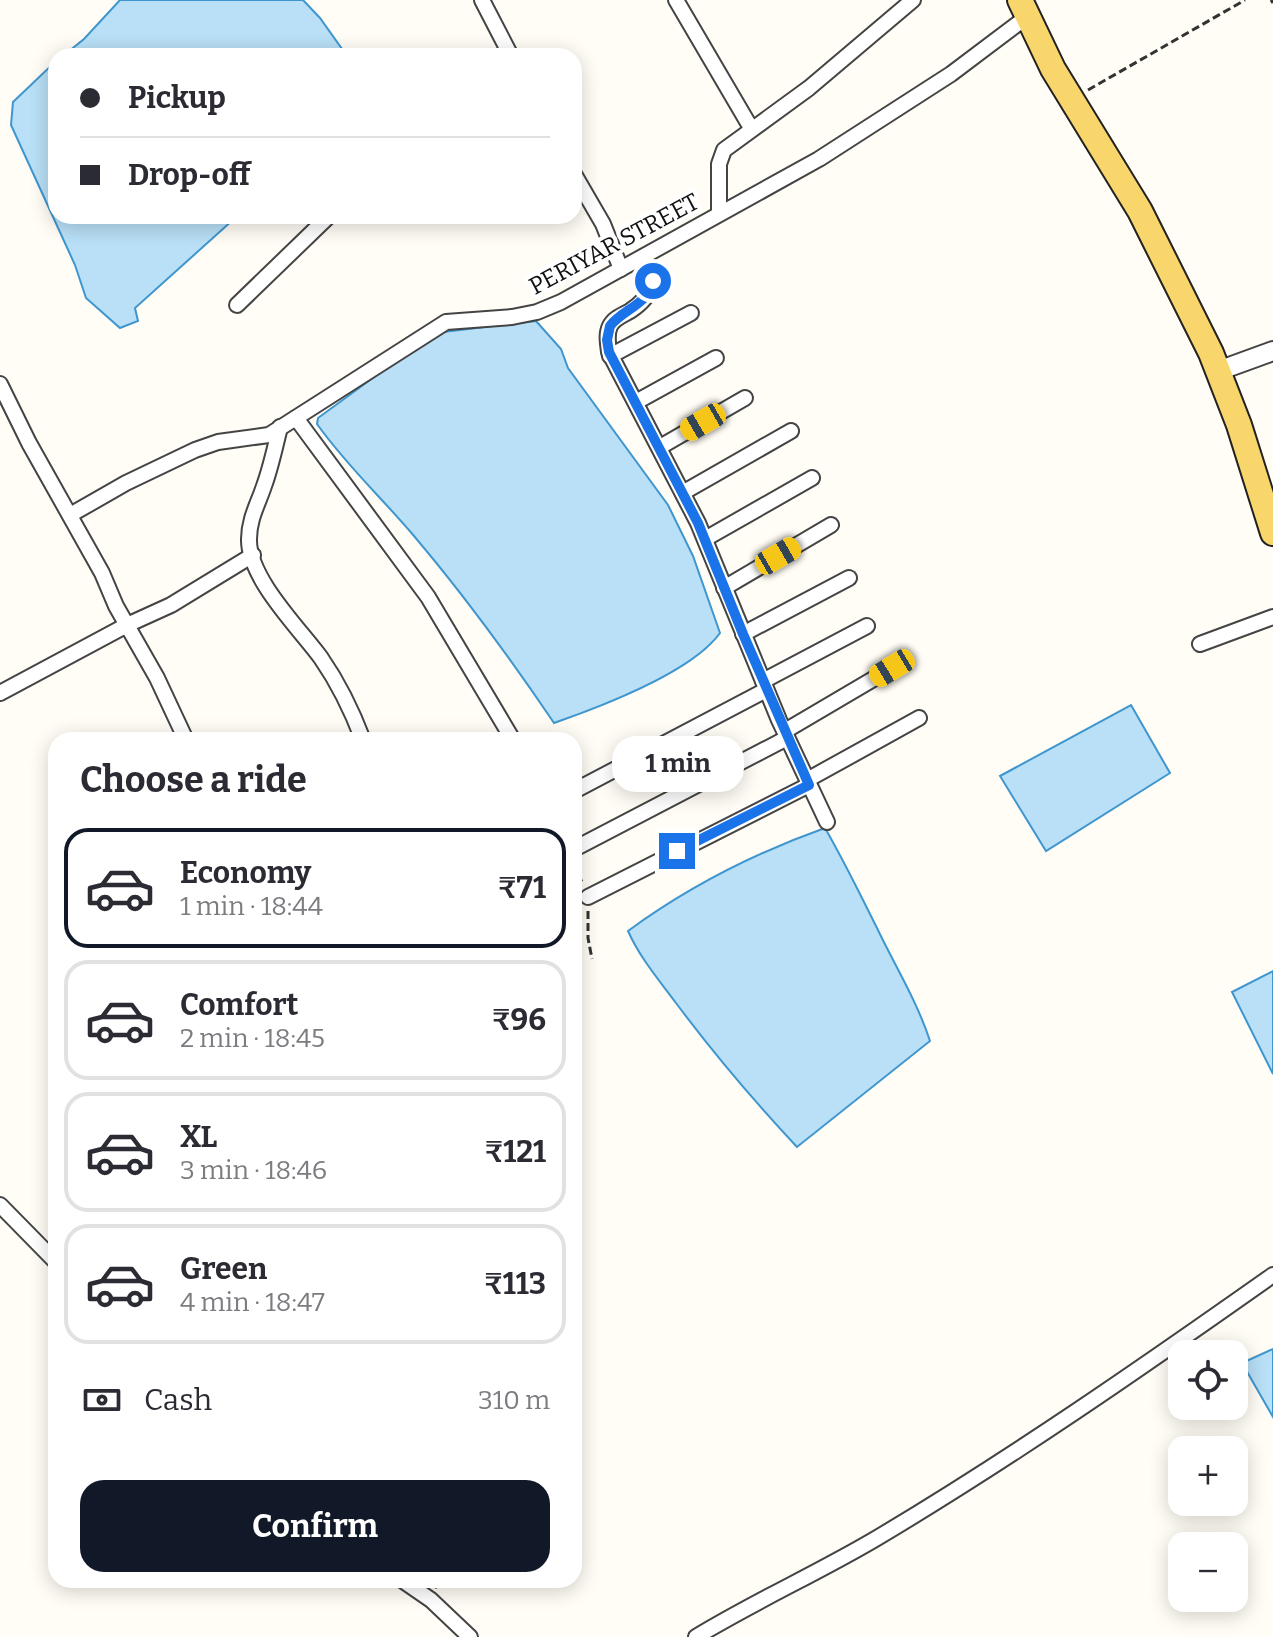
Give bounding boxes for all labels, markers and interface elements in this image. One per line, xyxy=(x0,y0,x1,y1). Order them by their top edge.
text: Pickup xyxy=(128,80,226,116)
text: Drop-off xyxy=(128,157,250,193)
street label: PERIYAR STREET xyxy=(524,187,704,301)
route start xyxy=(635,263,671,299)
car xyxy=(676,400,730,444)
car xyxy=(751,534,805,578)
car xyxy=(865,645,919,691)
callout: 1 min xyxy=(611,735,743,791)
text: 1 min xyxy=(645,748,711,779)
text: Choose a ride xyxy=(80,758,307,802)
route end xyxy=(659,833,695,869)
icon: car xyxy=(84,852,156,924)
text: Economy xyxy=(180,855,311,891)
text: ₹71 xyxy=(498,870,546,906)
text: 1 min · 18:44 xyxy=(180,891,323,922)
icon: car xyxy=(84,984,156,1056)
text: Comfort xyxy=(180,987,298,1023)
text: ₹96 xyxy=(492,1002,546,1038)
text: 2 min · 18:45 xyxy=(180,1023,325,1054)
icon: car xyxy=(84,1116,156,1188)
text: XL xyxy=(180,1119,217,1155)
text: ₹121 xyxy=(484,1134,546,1170)
text: 3 min · 18:46 xyxy=(180,1155,327,1186)
icon: car xyxy=(84,1248,156,1320)
text: Green xyxy=(180,1251,267,1287)
text: ₹113 xyxy=(484,1266,546,1302)
text: 4 min · 18:47 xyxy=(180,1287,325,1318)
map controls xyxy=(1168,1340,1248,1612)
button: locate xyxy=(1168,1340,1248,1420)
icon: cash xyxy=(80,1378,124,1422)
text: Cash xyxy=(144,1382,212,1418)
text: 310 m xyxy=(478,1385,550,1416)
button: + xyxy=(1168,1436,1248,1516)
button: Confirm xyxy=(80,1480,550,1572)
button: − xyxy=(1168,1532,1248,1612)

